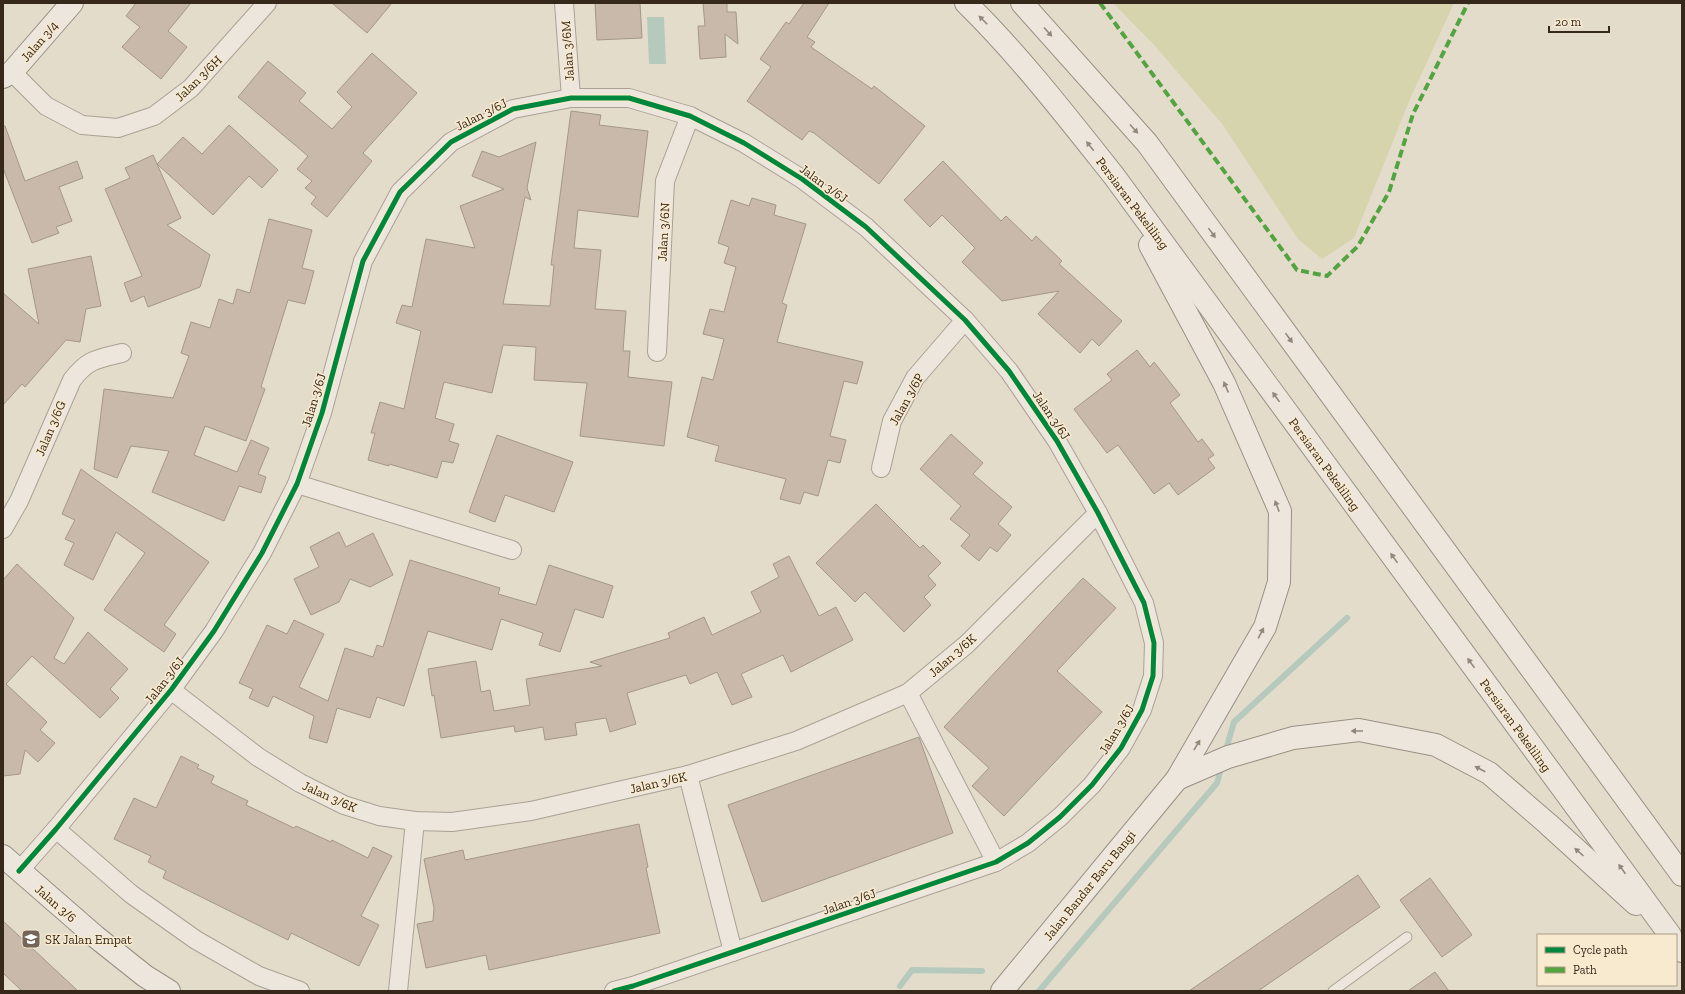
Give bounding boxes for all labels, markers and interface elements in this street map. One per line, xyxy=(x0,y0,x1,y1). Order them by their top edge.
scale bar xyxy=(1549,8,1609,34)
one-way arrow xyxy=(978,15,988,24)
text: 20 m xyxy=(1555,15,1582,29)
street label: Jalan 3/4 xyxy=(18,18,61,65)
street label: Jalan 3/6M xyxy=(558,20,577,82)
one-way arrow xyxy=(1043,27,1052,37)
street label: Jalan 3/6H xyxy=(172,52,225,104)
street label: Jalan 3/6J xyxy=(453,95,509,134)
one-way arrow xyxy=(1130,124,1139,134)
one-way arrow xyxy=(1085,140,1094,151)
street label: Persiaran Pekeliling xyxy=(1093,154,1172,252)
street label: Jalan 3/6J xyxy=(797,161,851,206)
street label: Jalan 3/6N xyxy=(654,202,673,262)
one-way arrow xyxy=(1208,227,1217,238)
one-way arrow xyxy=(1285,332,1293,343)
street label: Jalan 3/6P xyxy=(886,370,927,428)
street label: Jalan 3/6J xyxy=(298,371,329,429)
one-way arrow xyxy=(1223,381,1229,393)
street label: Jalan 3/6J xyxy=(1030,388,1073,443)
one-way arrow xyxy=(1272,392,1280,402)
street label: Jalan 3/6G xyxy=(32,398,69,458)
street label: Persiaran Pekeliling xyxy=(1286,415,1363,514)
one-way arrow xyxy=(1274,500,1280,512)
one-way arrow xyxy=(1390,553,1398,563)
one-way arrow xyxy=(1258,627,1265,638)
street label: Jalan 3/6K xyxy=(926,630,980,680)
street label: Jalan 3/6J xyxy=(141,654,187,707)
one-way arrow xyxy=(1467,658,1475,668)
street label: Persiaran Pekeliling xyxy=(1477,676,1554,775)
street label: Jalan 3/6J xyxy=(1096,702,1137,757)
one-way arrow xyxy=(1350,728,1363,734)
one-way arrow xyxy=(1193,739,1200,751)
one-way arrow xyxy=(1474,765,1486,772)
street label: Jalan 3/6K xyxy=(628,769,689,796)
street label: Jalan 3/6K xyxy=(300,778,360,815)
street label: Jalan Bandar Baru Bangi xyxy=(1040,827,1139,943)
one-way arrow xyxy=(1574,847,1584,857)
one-way arrow xyxy=(1618,864,1626,875)
street label: Jalan 3/6 xyxy=(32,881,79,925)
street label: Jalan 3/6J xyxy=(821,885,878,918)
school or university icon: SK Jalan Empat xyxy=(20,928,42,950)
place label: SK Jalan Empat xyxy=(45,932,132,947)
legend xyxy=(1537,934,1677,986)
text: Cycle path xyxy=(1573,943,1628,957)
text: Path xyxy=(1573,963,1597,977)

